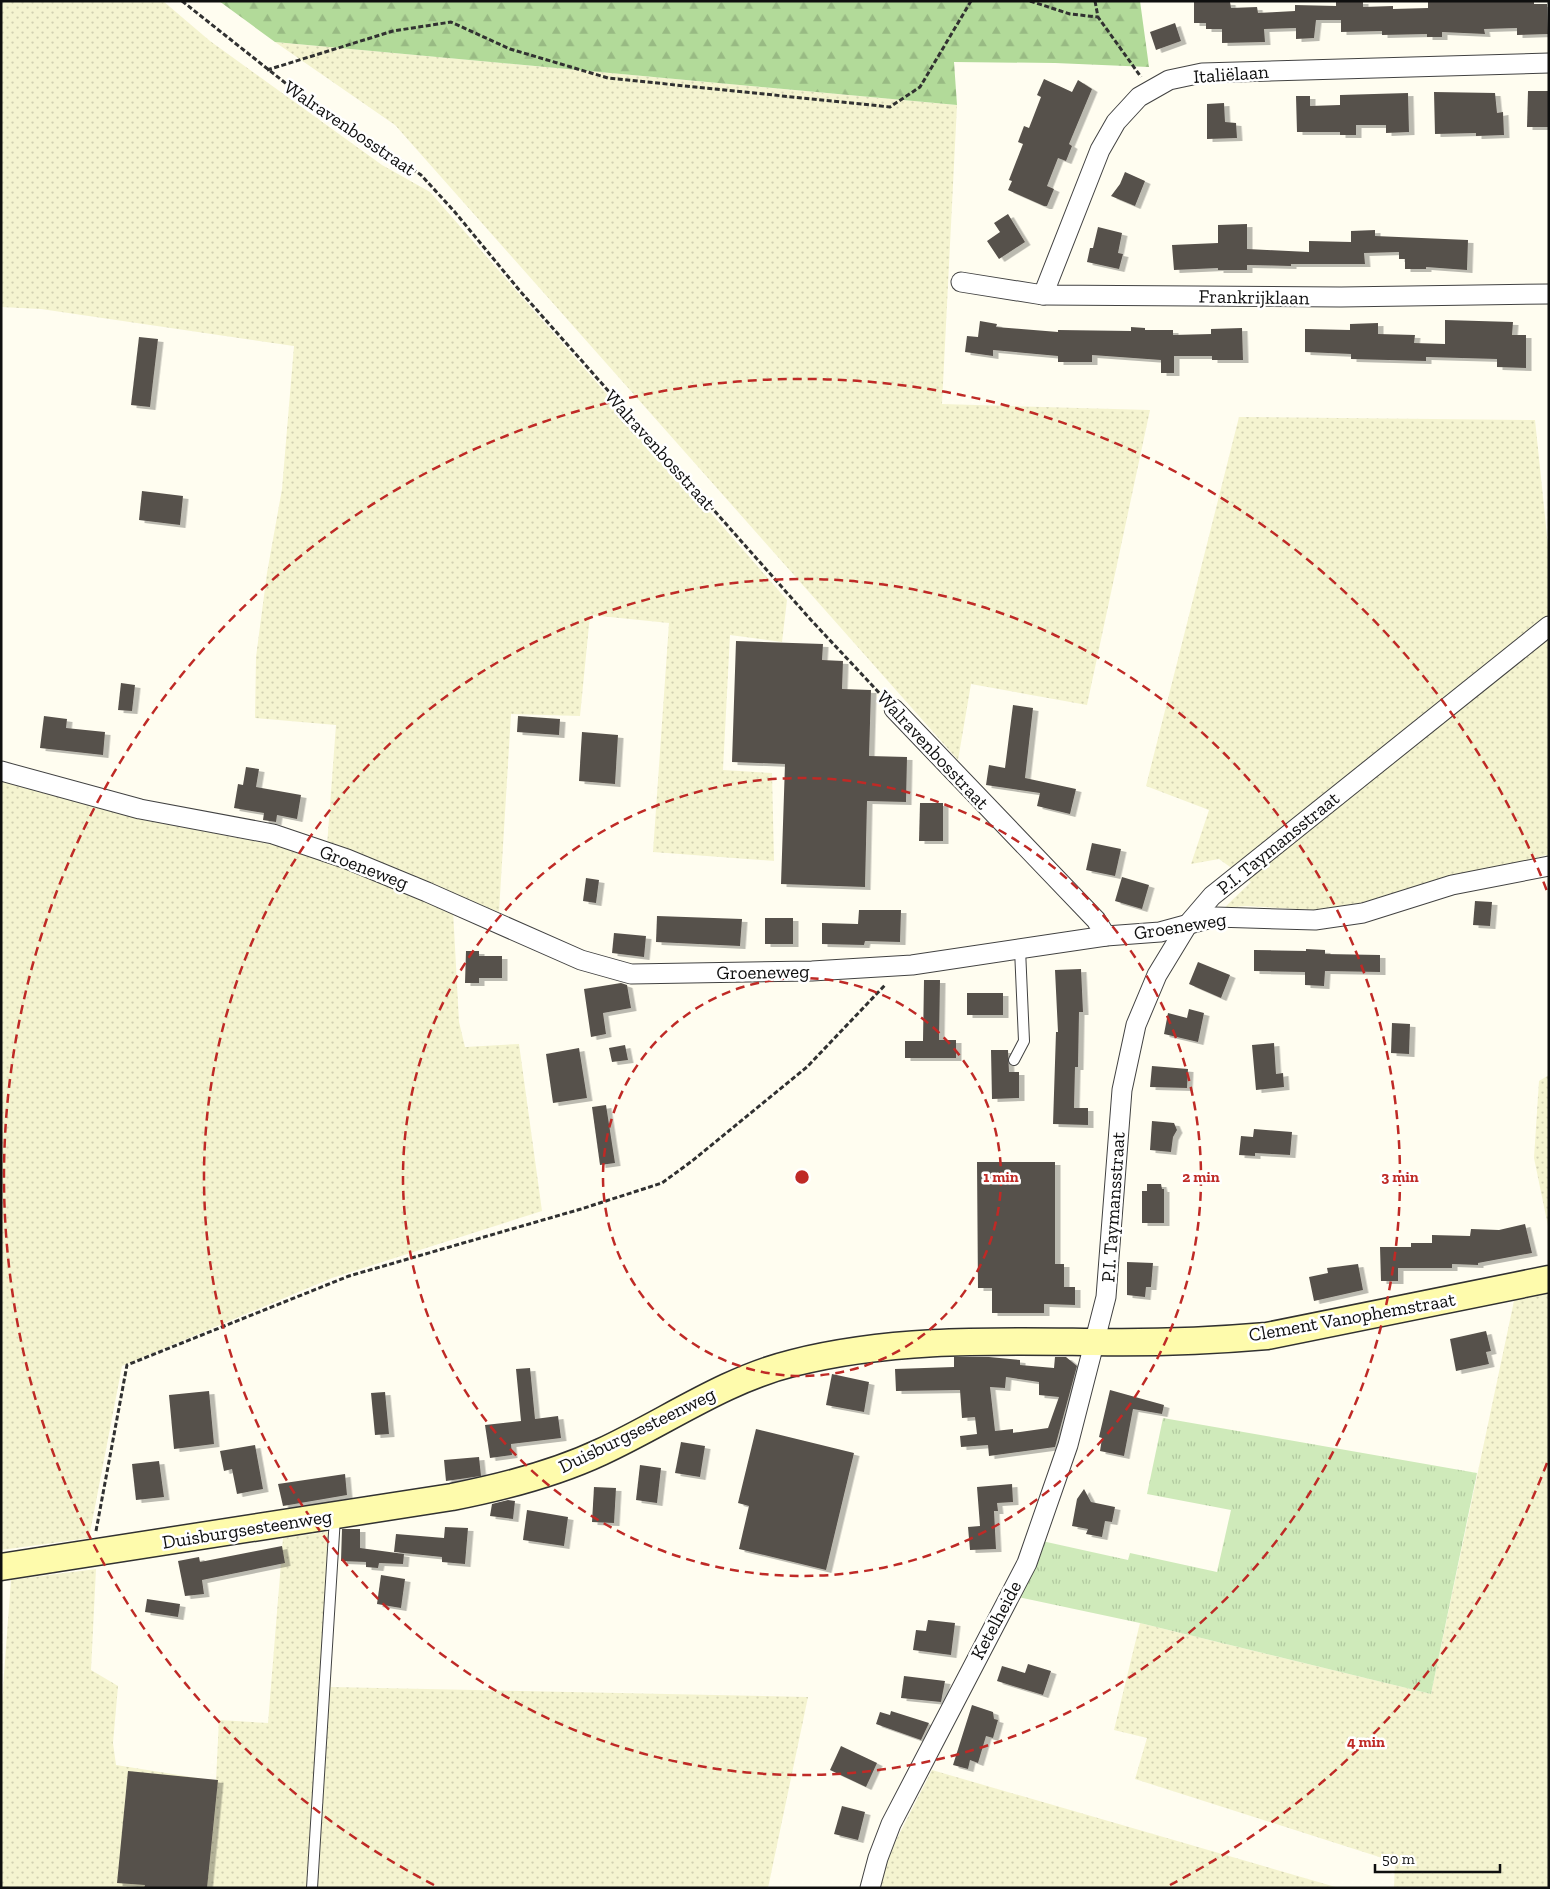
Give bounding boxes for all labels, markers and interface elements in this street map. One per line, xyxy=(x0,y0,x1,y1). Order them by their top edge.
street label: Italiëlaan xyxy=(1192,60,1270,88)
street label: Walravenbosstraat xyxy=(280,75,420,181)
street label: Frankrijklaan xyxy=(1198,285,1310,309)
street label: Walravenbosstraat xyxy=(600,385,720,515)
street label: Walravenbosstraat xyxy=(872,686,994,814)
street label: P.I. Taymansstraat xyxy=(1212,787,1344,899)
street label: Groeneweg xyxy=(316,840,412,895)
street label: Groeneweg xyxy=(1132,907,1228,945)
street label: Groeneweg xyxy=(716,960,810,984)
street label: P.I. Taymansstraat xyxy=(1096,1131,1130,1283)
centre of rings xyxy=(793,1168,811,1186)
text: 1 min xyxy=(983,1168,1019,1186)
text: 2 min xyxy=(1182,1168,1220,1186)
text: 3 min xyxy=(1381,1168,1419,1186)
street label: Clement Vanophemstraat xyxy=(1247,1288,1457,1346)
street label: Duisburgsesteenweg xyxy=(555,1382,720,1478)
street label: Duisburgsesteenweg xyxy=(160,1504,334,1554)
street label: Ketelheide xyxy=(966,1577,1026,1663)
text: 4 min xyxy=(1347,1733,1385,1751)
scale bar xyxy=(1375,1842,1500,1874)
text: 50 m xyxy=(1382,1850,1415,1868)

